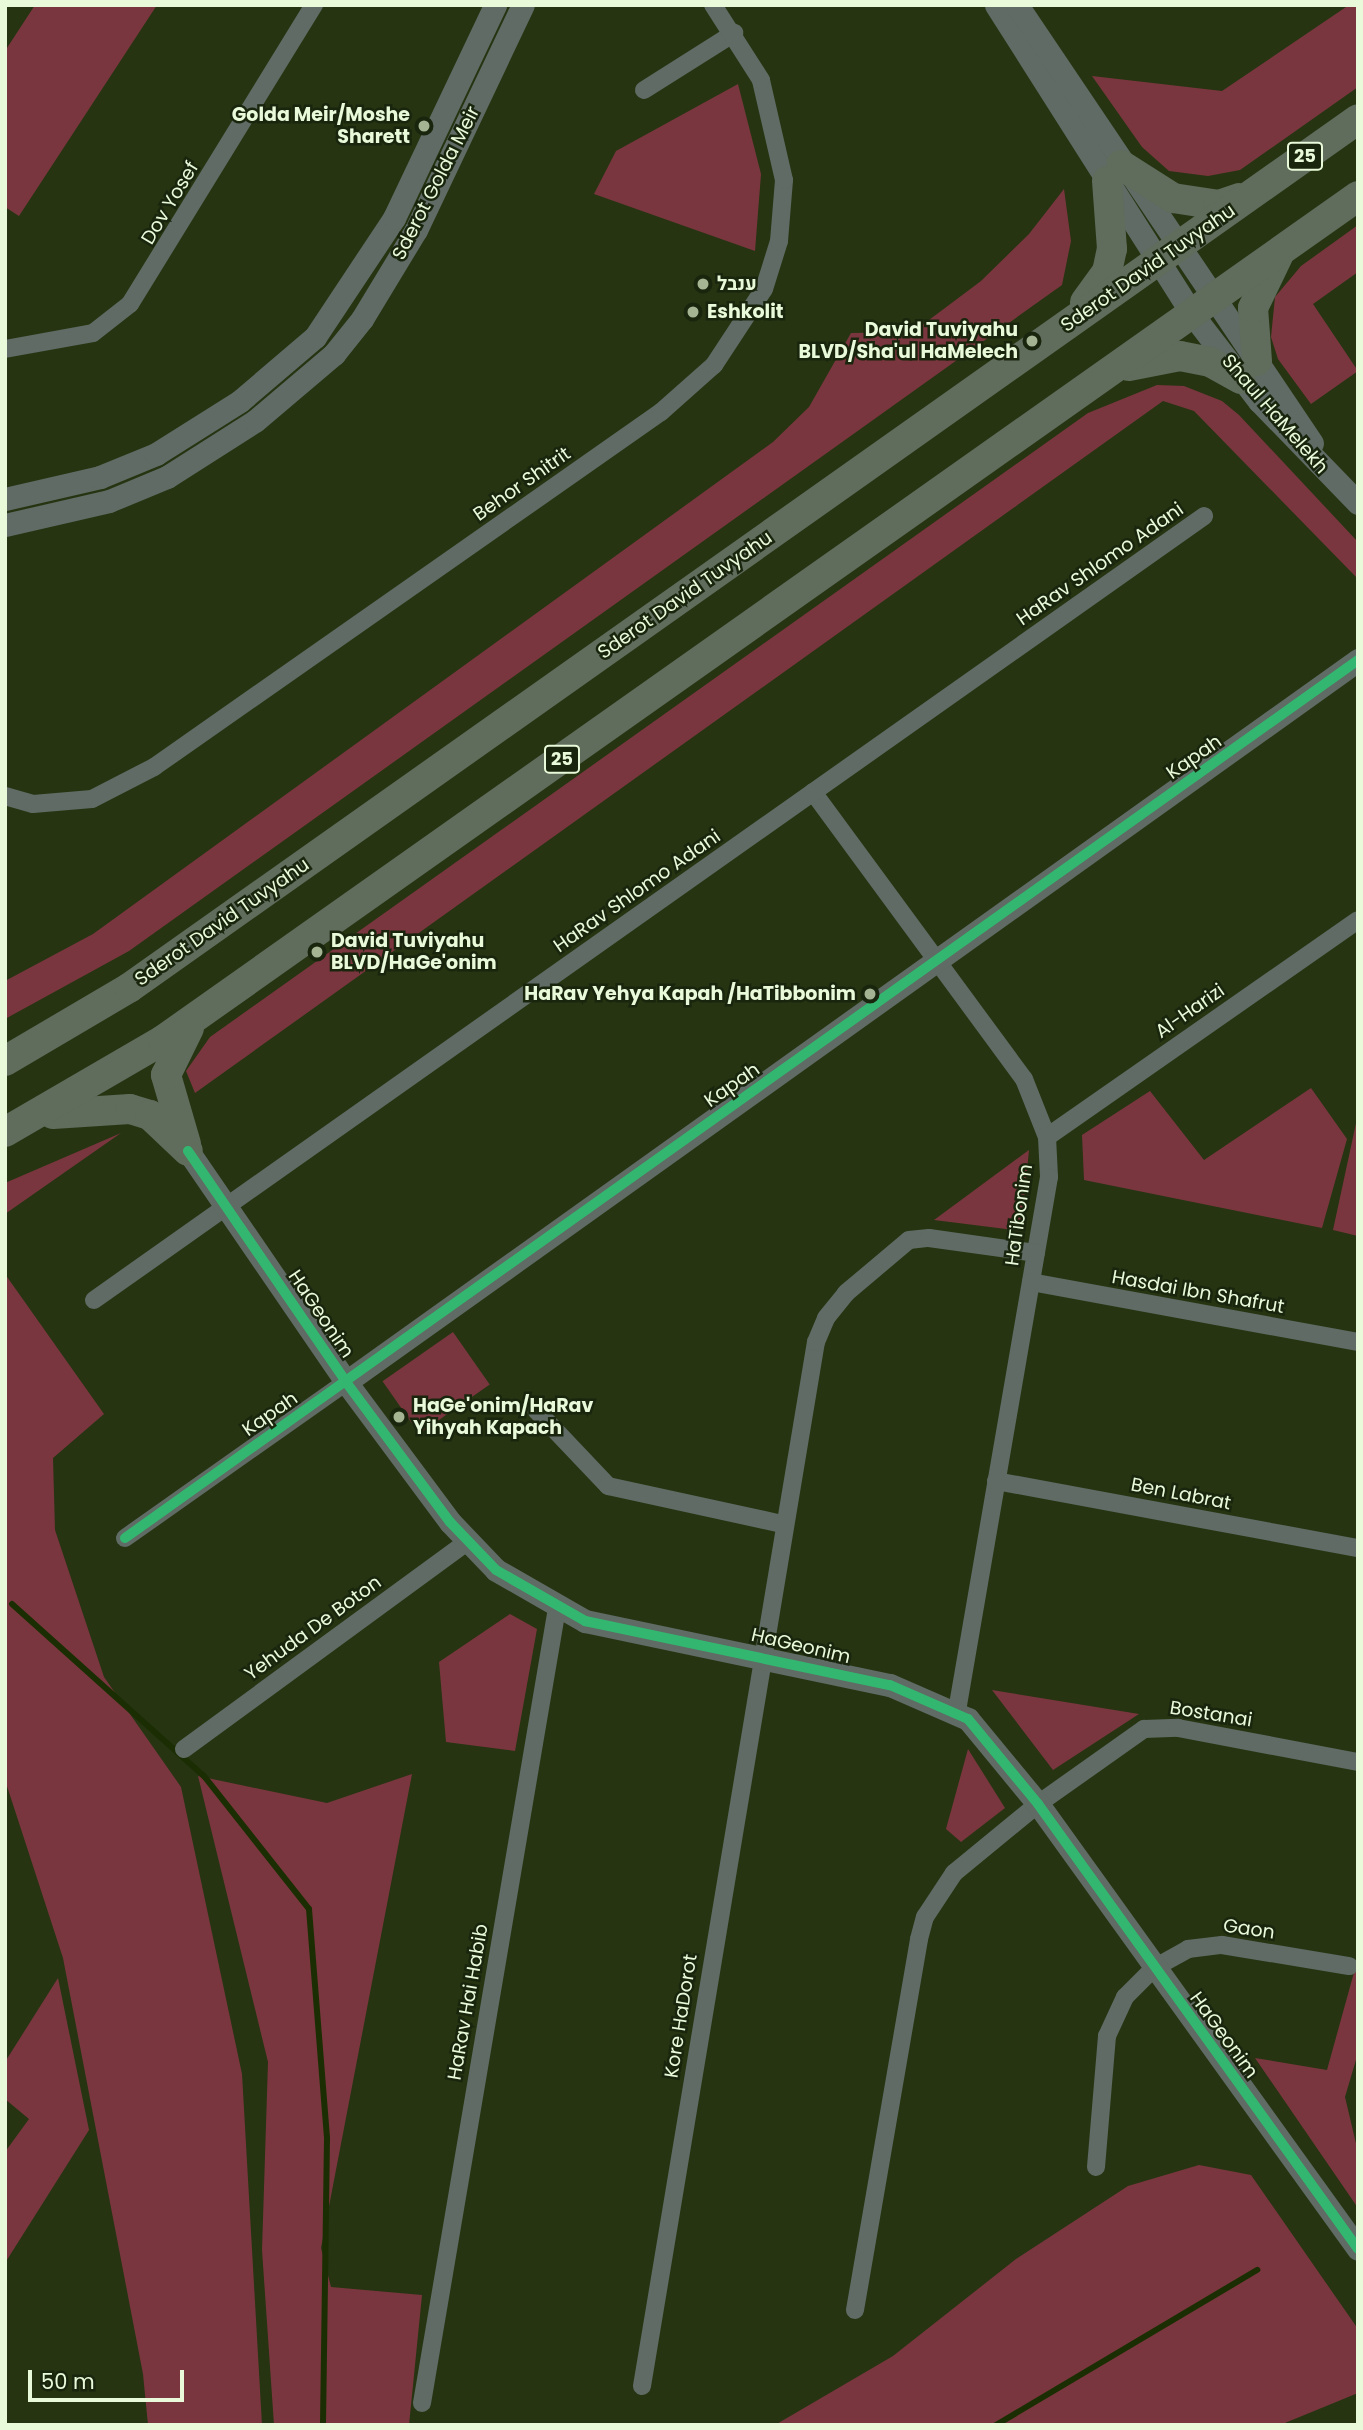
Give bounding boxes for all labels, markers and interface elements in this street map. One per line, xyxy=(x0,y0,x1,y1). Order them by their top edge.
street label: Sderot Golda Meir xyxy=(387,102,485,264)
place label: Golda Meir/Moshe Sharett xyxy=(232,104,410,148)
marker: Golda Meir/Moshe Sharett xyxy=(416,118,432,134)
road number: 25 xyxy=(1286,141,1324,170)
street label: Dov Yosef xyxy=(136,157,204,249)
street label: Sderot David Tuvyahu xyxy=(1056,199,1240,337)
place label: ענבל xyxy=(717,273,757,295)
marker: ענבל xyxy=(695,276,711,292)
place label: Eshkolit xyxy=(707,301,783,323)
marker: Eshkolit xyxy=(685,304,701,320)
place label: David Tuviyahu BLVD/Sha'ul HaMelech xyxy=(799,319,1018,363)
marker: David Tuviyahu BLVD/Sha'ul HaMelech xyxy=(1024,333,1040,349)
street label: Shaul HaMelekh xyxy=(1217,350,1333,478)
street label: Behor Shitrit xyxy=(469,442,575,526)
street label: HaRav Shlomo Adani xyxy=(1012,498,1188,630)
street label: Sderot David Tuvyahu xyxy=(593,526,777,664)
street label: Kapah xyxy=(1162,730,1226,784)
road number: 25 xyxy=(543,744,581,774)
street label: HaRav Shlomo Adani xyxy=(549,825,725,957)
street label: Sderot David Tuvyahu xyxy=(130,853,314,991)
place label: David Tuviyahu BLVD/HaGe'onim xyxy=(331,930,497,974)
marker: David Tuviyahu BLVD/HaGe'onim xyxy=(309,944,325,960)
street label: Al-Harizi xyxy=(1151,979,1229,1043)
place label: HaRav Yehya Kapah /HaTibbonim xyxy=(524,983,856,1005)
marker: HaRav Yehya Kapah /HaTibbonim xyxy=(862,986,878,1002)
street label: Kapah xyxy=(700,1058,764,1112)
street label: HaTibonim xyxy=(1001,1163,1037,1267)
street label: HaGeonim xyxy=(283,1266,359,1362)
street label: Hasdai Ibn Shafrut xyxy=(1110,1266,1286,1318)
street label: Kapah xyxy=(238,1387,302,1441)
place label: HaGe'onim/HaRav Yihyah Kapach xyxy=(413,1395,593,1439)
marker: HaGe'onim/HaRav Yihyah Kapach xyxy=(391,1409,407,1425)
street label: Ben Labrat xyxy=(1129,1473,1233,1515)
street label: Yehuda De Boton xyxy=(240,1571,386,1685)
street label: HaGeonim xyxy=(749,1624,853,1668)
street label: Bostanai xyxy=(1168,1696,1254,1732)
street label: Gaon xyxy=(1222,1914,1276,1944)
street label: HaRav Hai Habib xyxy=(443,1922,493,2082)
street label: Kore HaDorot xyxy=(660,1952,702,2080)
street label: HaGeonim xyxy=(1185,1987,1263,2083)
scale bar xyxy=(32,2356,187,2400)
text: 50 m xyxy=(41,2367,95,2396)

